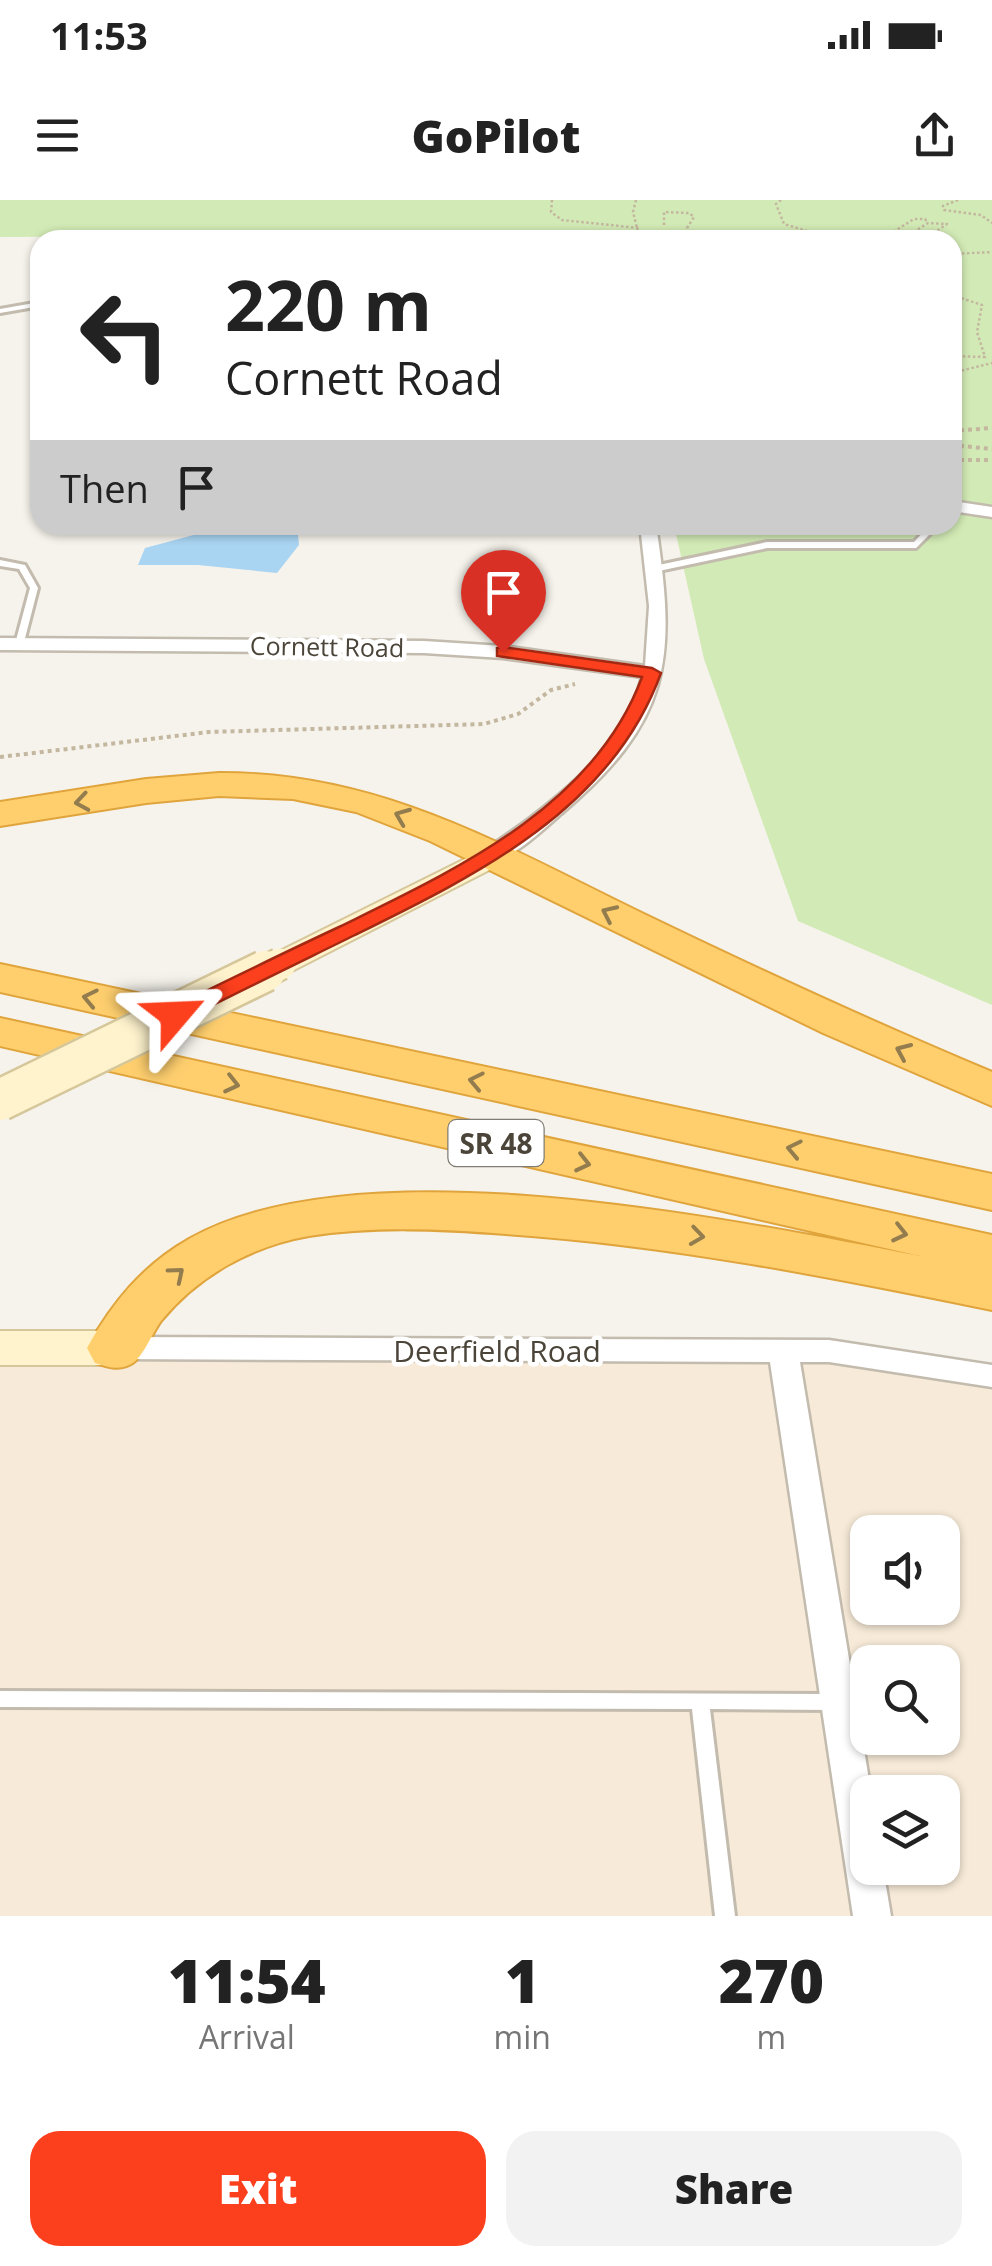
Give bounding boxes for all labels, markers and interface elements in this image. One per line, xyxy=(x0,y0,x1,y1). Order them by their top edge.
text: 11:53 xyxy=(50,9,148,61)
text: GoPilot xyxy=(412,105,580,166)
icon: menu xyxy=(30,108,85,163)
icon: share xyxy=(907,108,962,163)
text: 220 m xyxy=(225,256,432,352)
icon: left xyxy=(60,270,190,400)
text: Cornett Road xyxy=(225,347,503,408)
icon: arrive xyxy=(169,460,224,515)
text: Then xyxy=(60,462,149,514)
pin xyxy=(461,550,546,653)
icon: arrive xyxy=(476,565,531,620)
street label: Cornett Road xyxy=(250,628,404,664)
one-way arrow xyxy=(74,790,90,811)
one-way arrow xyxy=(394,808,411,828)
one-way arrow xyxy=(601,905,619,925)
position arrow xyxy=(123,963,227,1067)
one-way arrow xyxy=(82,988,99,1009)
one-way arrow xyxy=(895,1043,913,1063)
one-way arrow xyxy=(468,1071,485,1092)
one-way arrow xyxy=(223,1072,240,1093)
road number: SR 48 xyxy=(448,1120,544,1166)
one-way arrow xyxy=(786,1140,803,1161)
one-way arrow xyxy=(574,1151,591,1172)
one-way arrow xyxy=(891,1222,908,1243)
one-way arrow xyxy=(689,1224,705,1245)
one-way arrow xyxy=(165,1267,183,1285)
street label: Deerfield Road xyxy=(393,1330,601,1371)
map controls xyxy=(850,1515,960,1885)
button: sound xyxy=(850,1515,960,1625)
button: search xyxy=(850,1645,960,1755)
button: layers xyxy=(850,1775,960,1885)
text: 11:54 xyxy=(168,1939,326,2021)
text: 1 xyxy=(505,1939,540,2021)
text: 270 xyxy=(719,1939,824,2021)
text: Arrival xyxy=(199,2015,295,2058)
text: min xyxy=(494,2015,551,2058)
text: m xyxy=(757,2015,786,2058)
button: Exit xyxy=(30,2131,486,2246)
button: Share xyxy=(506,2131,962,2246)

